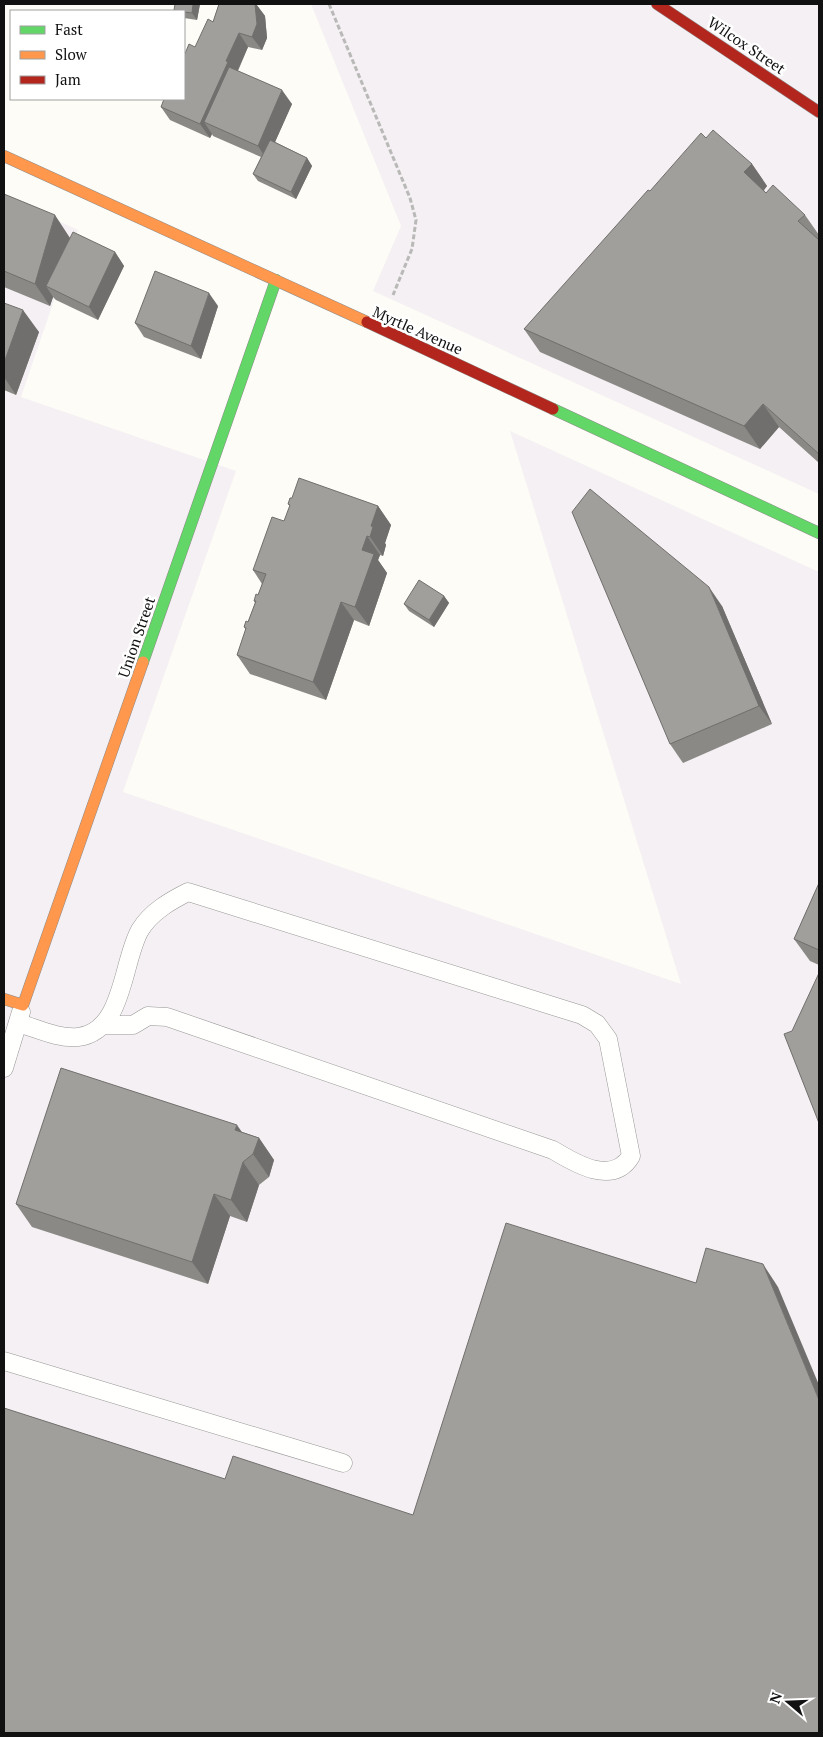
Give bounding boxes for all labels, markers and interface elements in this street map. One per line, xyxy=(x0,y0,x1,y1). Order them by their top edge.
legend xyxy=(10,10,185,100)
street label: Wilcox Street xyxy=(704,12,790,79)
text: Fast xyxy=(55,19,83,39)
text: Slow xyxy=(55,44,88,64)
text: Jam xyxy=(55,69,81,89)
street label: Myrtle Avenue xyxy=(370,301,466,359)
street label: Union Street xyxy=(113,593,159,680)
north arrow xyxy=(763,1677,813,1727)
text: N xyxy=(765,1689,786,1706)

